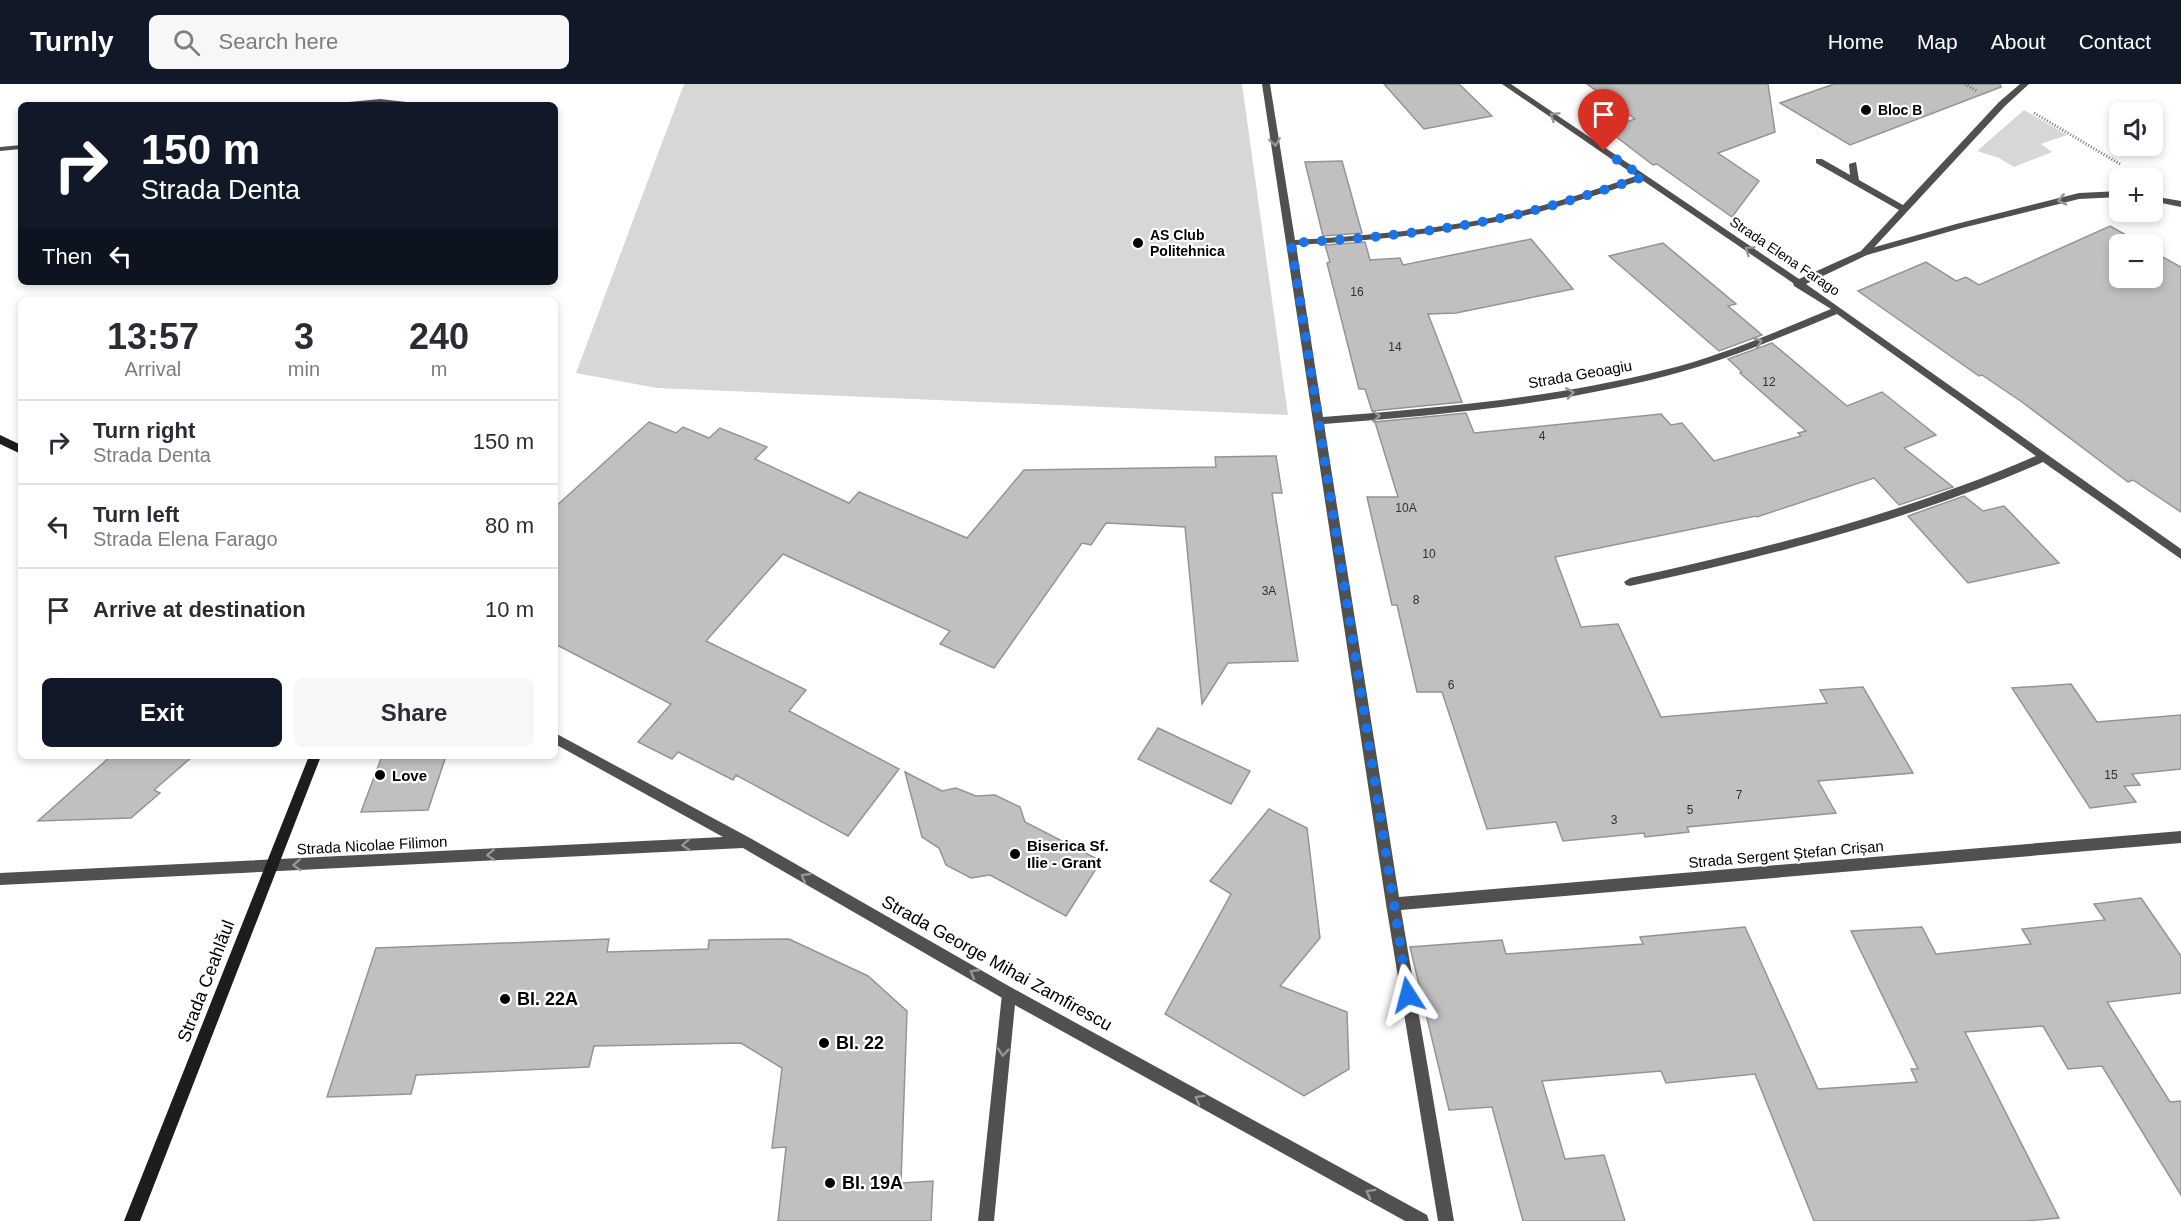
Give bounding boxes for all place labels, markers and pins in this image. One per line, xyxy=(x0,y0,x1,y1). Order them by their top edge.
pin xyxy=(1578,89,1629,151)
place label: Bloc B xyxy=(1878,102,1922,118)
marker: Bloc B xyxy=(1859,103,1873,117)
place label: AS Club Politehnica xyxy=(1150,227,1225,259)
marker: AS Club Politehnica xyxy=(1131,236,1145,250)
place label: Love xyxy=(392,767,427,784)
marker: Love xyxy=(373,768,387,782)
place label: Biserica Sf. Ilie - Grant xyxy=(1027,837,1109,871)
marker: Biserica Sf. Ilie - Grant xyxy=(1008,847,1022,861)
place label: Bl. 22A xyxy=(517,989,578,1009)
marker: Bl. 22A xyxy=(498,992,512,1006)
place label: Bl. 22 xyxy=(836,1033,884,1053)
marker: Bl. 22 xyxy=(817,1036,831,1050)
place label: Bl. 19A xyxy=(842,1173,903,1193)
marker: Bl. 19A xyxy=(823,1176,837,1190)

